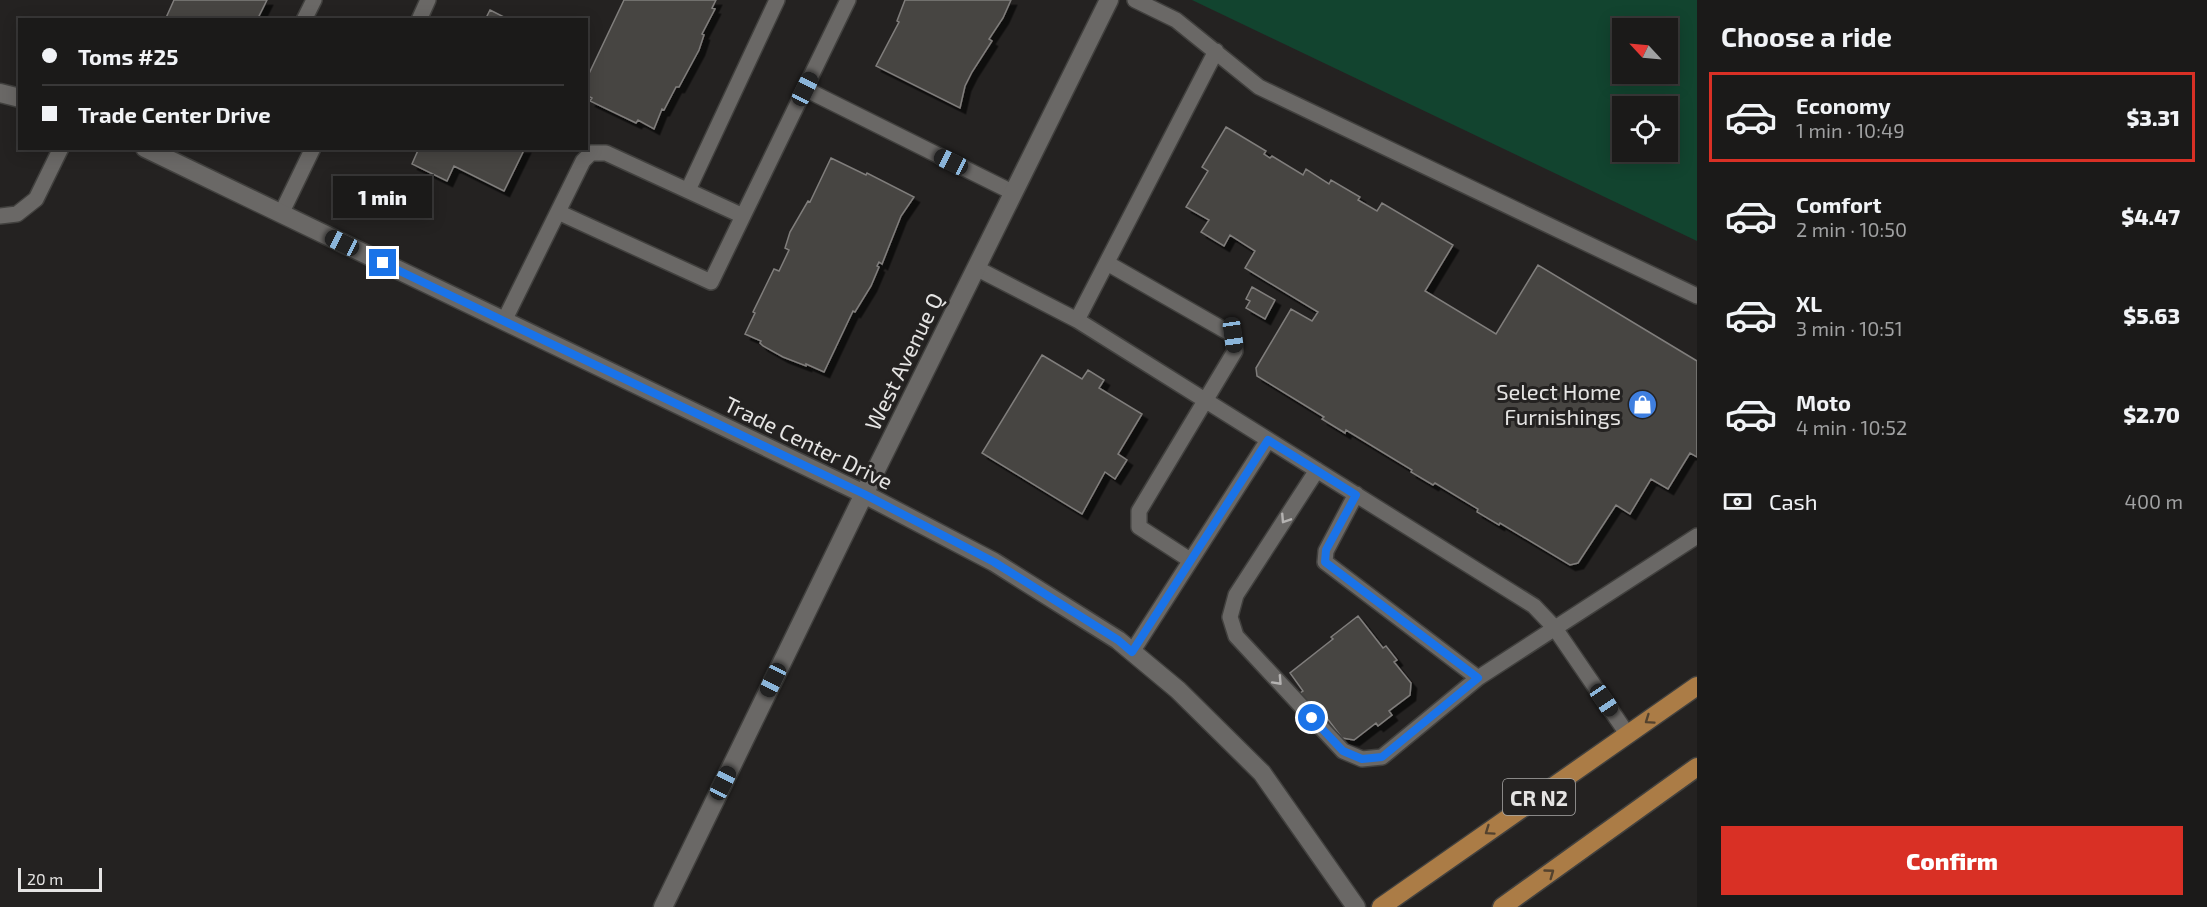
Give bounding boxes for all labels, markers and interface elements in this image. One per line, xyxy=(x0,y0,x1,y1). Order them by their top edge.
north arrow xyxy=(1612,18,1678,84)
map controls xyxy=(1612,18,1678,162)
text: Choose a ride xyxy=(1721,20,1892,52)
text: Toms #25 xyxy=(78,43,178,69)
car xyxy=(789,69,821,109)
icon: car xyxy=(1724,90,1778,144)
text: Economy xyxy=(1796,92,1891,118)
button: locate xyxy=(1612,96,1678,162)
text: Trade Center Drive xyxy=(78,101,271,127)
text: $3.31 xyxy=(2126,104,2180,130)
text: 1 min · 10:49 xyxy=(1796,118,1905,142)
car xyxy=(931,146,971,178)
callout: 1 min xyxy=(334,176,433,218)
text: 1 min xyxy=(358,185,407,209)
icon: car xyxy=(1724,189,1778,243)
text: Comfort xyxy=(1796,191,1881,217)
text: $4.47 xyxy=(2121,203,2180,229)
text: 2 min · 10:50 xyxy=(1796,217,1907,241)
car xyxy=(322,227,362,259)
route end xyxy=(369,249,396,276)
street label: West Avenue Q xyxy=(859,288,948,434)
icon: car xyxy=(1724,288,1778,342)
text: XL xyxy=(1796,290,1822,316)
text: $5.63 xyxy=(2123,302,2180,328)
car xyxy=(1222,316,1244,354)
text: 3 min · 10:51 xyxy=(1796,316,1903,340)
place label: Select Home Furnishings xyxy=(1496,378,1621,429)
icon: car xyxy=(1724,387,1778,441)
shop icon: Select Home Furnishings xyxy=(1626,388,1658,420)
text: Moto xyxy=(1796,389,1851,415)
street label: Trade Center Drive xyxy=(721,390,897,494)
text: $2.70 xyxy=(2123,401,2180,427)
text: 4 min · 10:52 xyxy=(1796,415,1907,439)
icon: cash xyxy=(1721,485,1754,518)
text: Cash xyxy=(1769,488,1818,514)
text: 400 m xyxy=(2125,489,2183,513)
one-way arrow xyxy=(1281,512,1292,523)
car xyxy=(757,660,789,700)
one-way arrow xyxy=(1271,674,1282,685)
car xyxy=(1586,680,1622,720)
route start xyxy=(1298,704,1325,731)
one-way arrow xyxy=(1645,713,1656,724)
car xyxy=(707,763,739,803)
road number: CR N2 xyxy=(1503,779,1575,815)
one-way arrow xyxy=(1485,824,1496,835)
button: Confirm xyxy=(1721,826,2183,895)
scale bar xyxy=(18,865,102,892)
text: 20 m xyxy=(27,869,63,888)
one-way arrow xyxy=(1543,869,1554,880)

